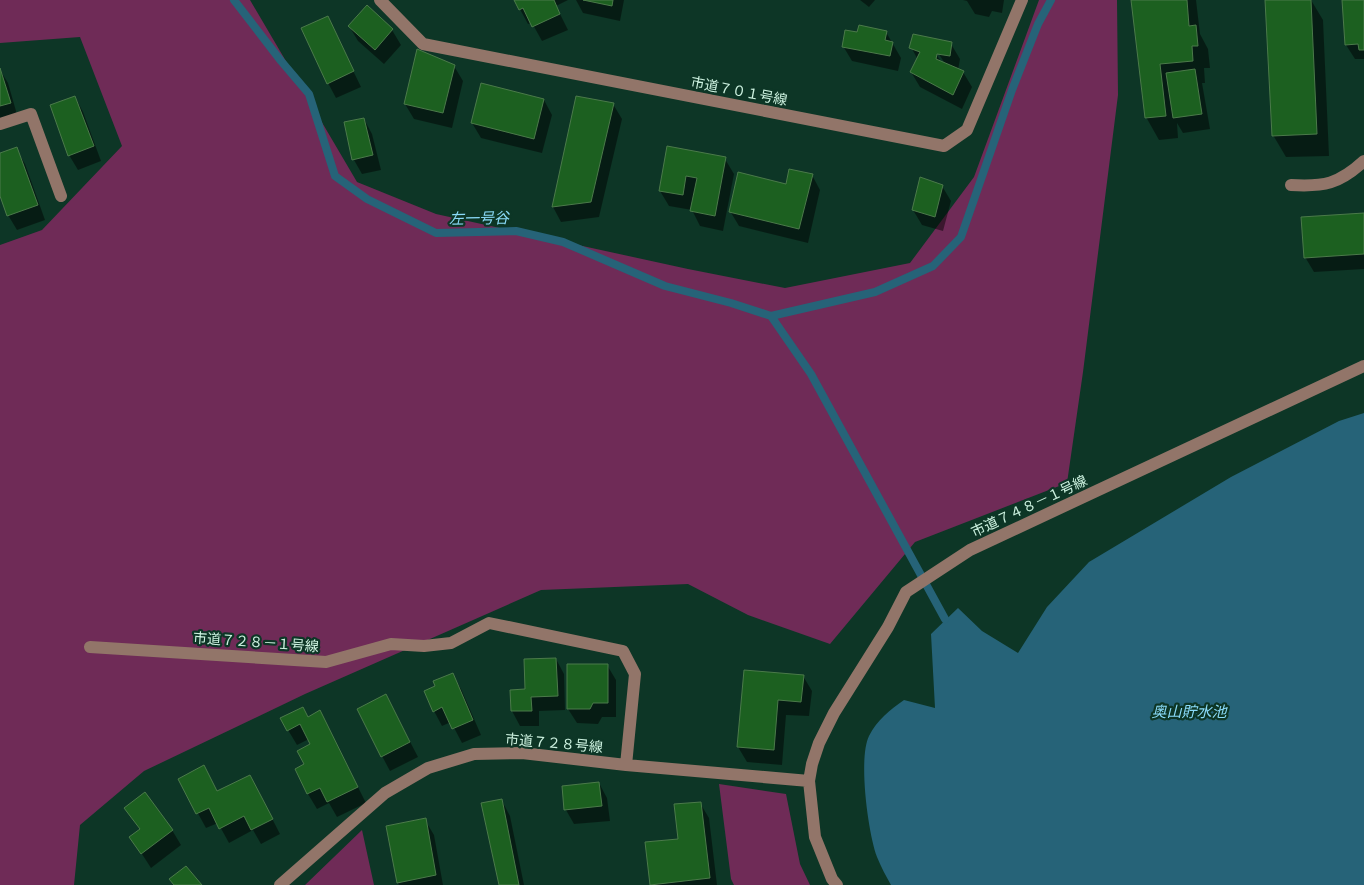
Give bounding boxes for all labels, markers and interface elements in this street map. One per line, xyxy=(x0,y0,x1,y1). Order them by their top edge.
street label: 市道７０１号線 xyxy=(689,74,789,108)
water label: 左一号谷 xyxy=(449,209,511,227)
street label: 市道７４８－１号線 xyxy=(969,472,1089,540)
street label: 市道７２８－１号線 xyxy=(193,630,319,654)
water label: 奥山貯水池 xyxy=(1151,703,1228,720)
street label: 市道７２８号線 xyxy=(504,731,604,755)

